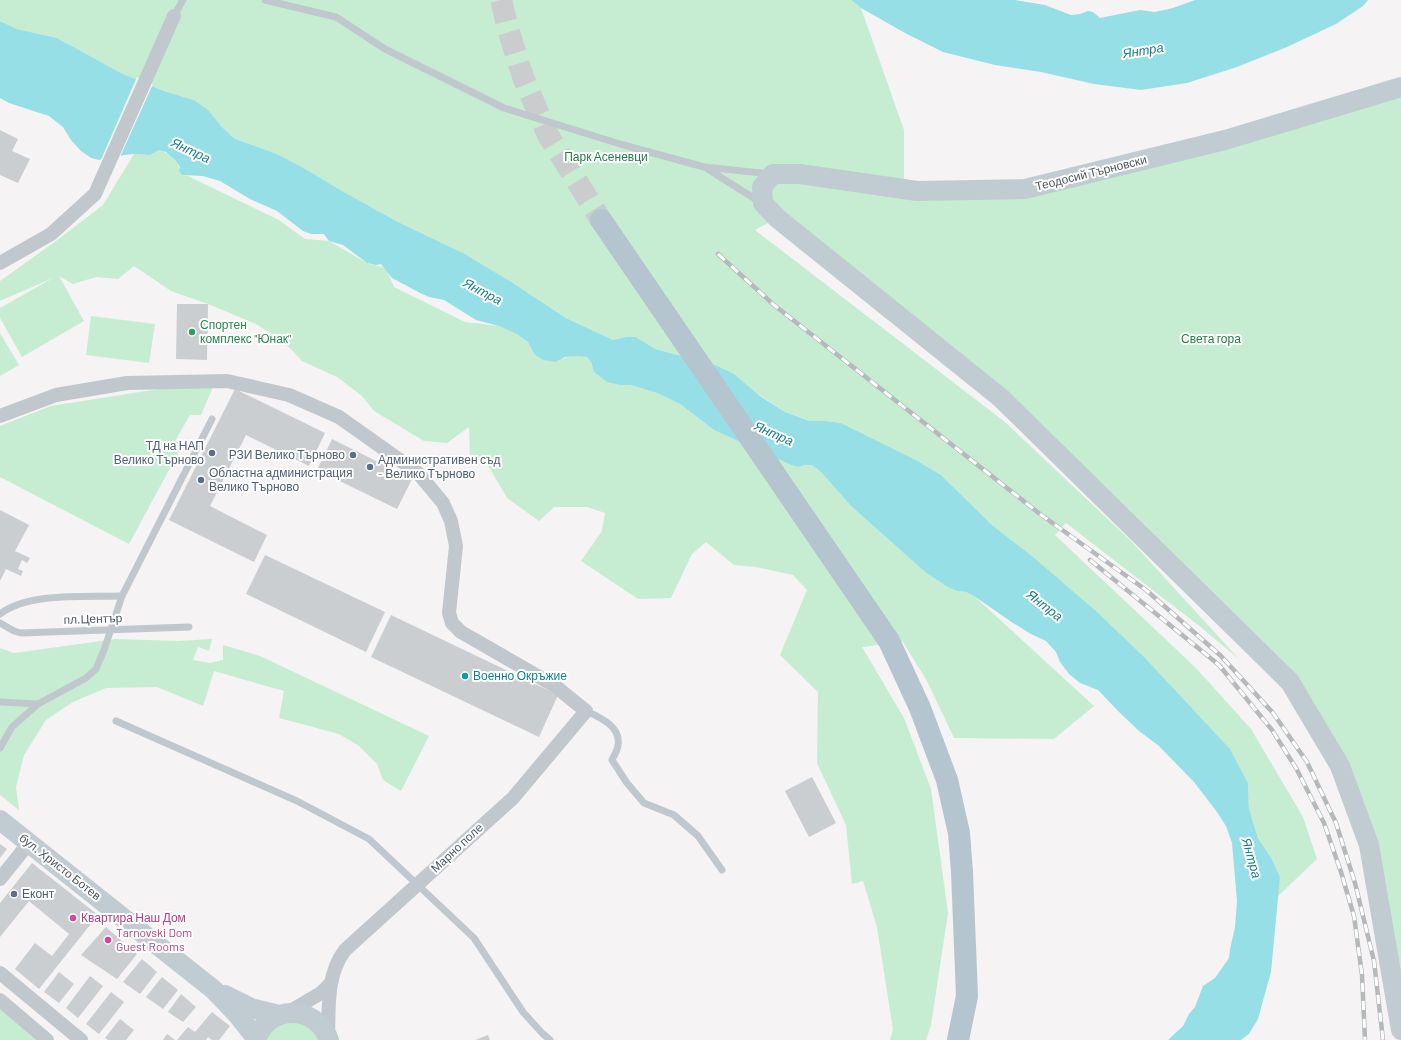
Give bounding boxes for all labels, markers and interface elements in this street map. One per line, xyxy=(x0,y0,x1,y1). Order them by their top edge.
water label: Янтра xyxy=(1120,39,1165,61)
water label: Янтра xyxy=(168,134,213,166)
park label: Парк Асеневци xyxy=(564,149,648,164)
street label: Теодосий Търновски xyxy=(1034,151,1148,194)
water label: Янтра xyxy=(460,274,505,308)
place label: Спортен комплекс "Юнак" xyxy=(200,317,291,345)
marker: Спортен комплекс "Юнак" xyxy=(187,327,197,337)
park label: Света гора xyxy=(1181,331,1241,346)
water label: Янтра xyxy=(751,417,796,449)
place label: ТД на НАП Велико Търново xyxy=(114,438,204,467)
place label: РЗИ Велико Търново xyxy=(229,447,345,462)
marker: ТД на НАП Велико Търново xyxy=(207,448,217,458)
marker: РЗИ Велико Търново xyxy=(348,450,358,460)
place label: Административен съд - Велико Търново xyxy=(378,452,501,481)
marker: Административен съд - Велико Търново xyxy=(365,462,375,472)
place label: Областна администрация Велико Търново xyxy=(209,465,352,494)
marker: Областна администрация Велико Търново xyxy=(196,475,206,485)
water label: Янтра xyxy=(1023,585,1066,624)
street label: пл.Център xyxy=(63,610,123,627)
place label: Военно Окръжие xyxy=(473,668,567,683)
marker: Военно Окръжие xyxy=(460,671,470,681)
street label: Марно поле xyxy=(427,820,486,876)
street label: бул. Христо Ботев xyxy=(16,830,104,903)
water label: Янтра xyxy=(1238,835,1265,880)
place label: Еконт xyxy=(22,886,55,900)
marker: Еконт xyxy=(9,889,19,899)
place label: Квартира Наш Дом xyxy=(81,910,186,925)
marker: Квартира Наш Дом xyxy=(68,913,78,923)
place label: Tarnovski Dom Guest Rooms xyxy=(116,925,192,953)
marker: Tarnovski Dom Guest Rooms xyxy=(103,935,113,945)

